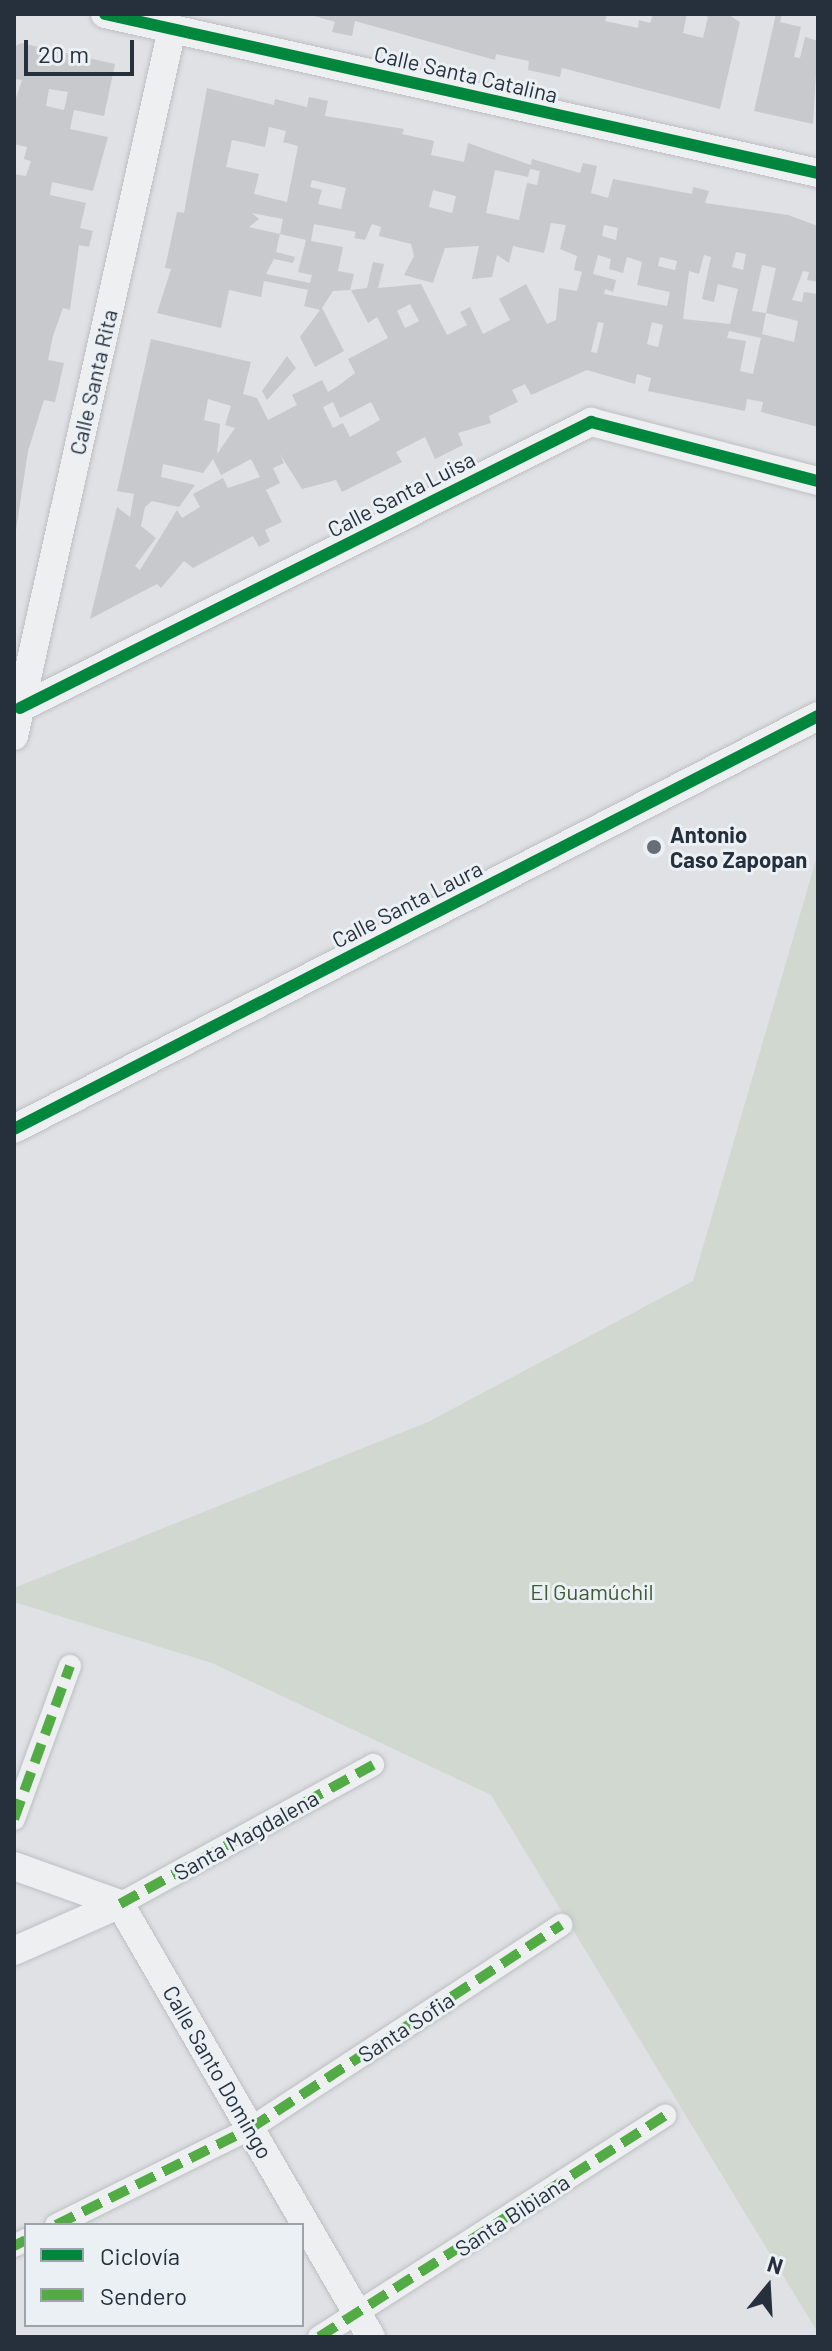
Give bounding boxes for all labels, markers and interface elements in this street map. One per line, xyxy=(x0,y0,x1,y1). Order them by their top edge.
scale bar xyxy=(28,24,138,74)
text: 20 m xyxy=(38,39,89,68)
street label: Calle Santa Catalina xyxy=(372,40,560,108)
street label: Calle Santa Rita xyxy=(63,307,123,457)
street label: Calle Santa Luisa xyxy=(323,445,479,543)
place label: Antonio Caso Zapopan xyxy=(670,821,807,872)
marker: Antonio Caso Zapopan xyxy=(645,838,663,856)
street label: Calle Santa Laura xyxy=(328,855,486,953)
park label: El Guamúchil xyxy=(530,1579,654,1605)
street label: Santa Magdalena xyxy=(169,1784,323,1886)
street label: Calle Santo Domingo xyxy=(158,1981,278,2163)
street label: Santa Sofia xyxy=(353,1986,459,2068)
street label: Santa Bibiana xyxy=(450,2168,574,2262)
legend xyxy=(24,2223,304,2327)
text: Ciclovía xyxy=(100,2241,180,2270)
north arrow xyxy=(728,2247,808,2327)
text: N xyxy=(764,2250,786,2279)
text: Sendero xyxy=(100,2281,187,2310)

